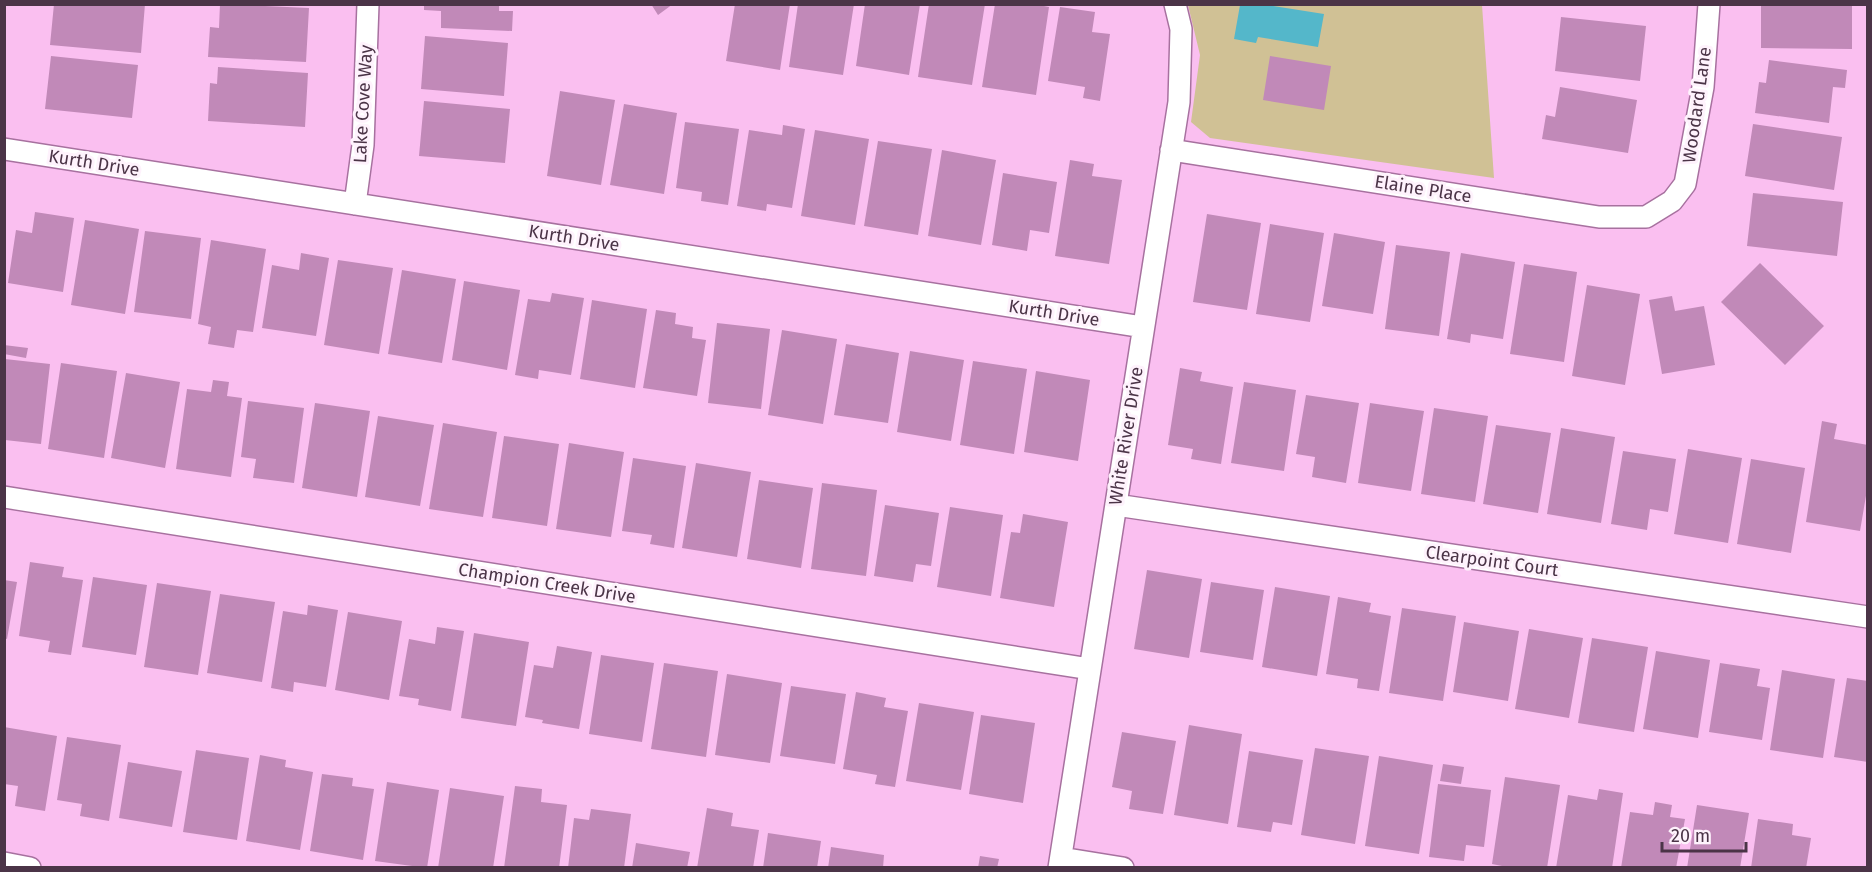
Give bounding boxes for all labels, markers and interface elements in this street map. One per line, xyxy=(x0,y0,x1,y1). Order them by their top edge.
street label: Lake Cove Way xyxy=(349,44,377,164)
street label: Woodard Lane xyxy=(1678,45,1716,165)
street label: Kurth Drive xyxy=(47,145,141,181)
street label: Elaine Place xyxy=(1373,170,1473,208)
street label: Kurth Drive xyxy=(527,220,621,256)
street label: Kurth Drive xyxy=(1007,295,1101,331)
street label: White River Drive xyxy=(1104,365,1148,507)
street label: Clearpoint Court xyxy=(1424,541,1560,581)
street label: Champion Creek Drive xyxy=(457,558,637,608)
scale bar xyxy=(1662,815,1746,853)
text: 20 m xyxy=(1671,825,1710,847)

